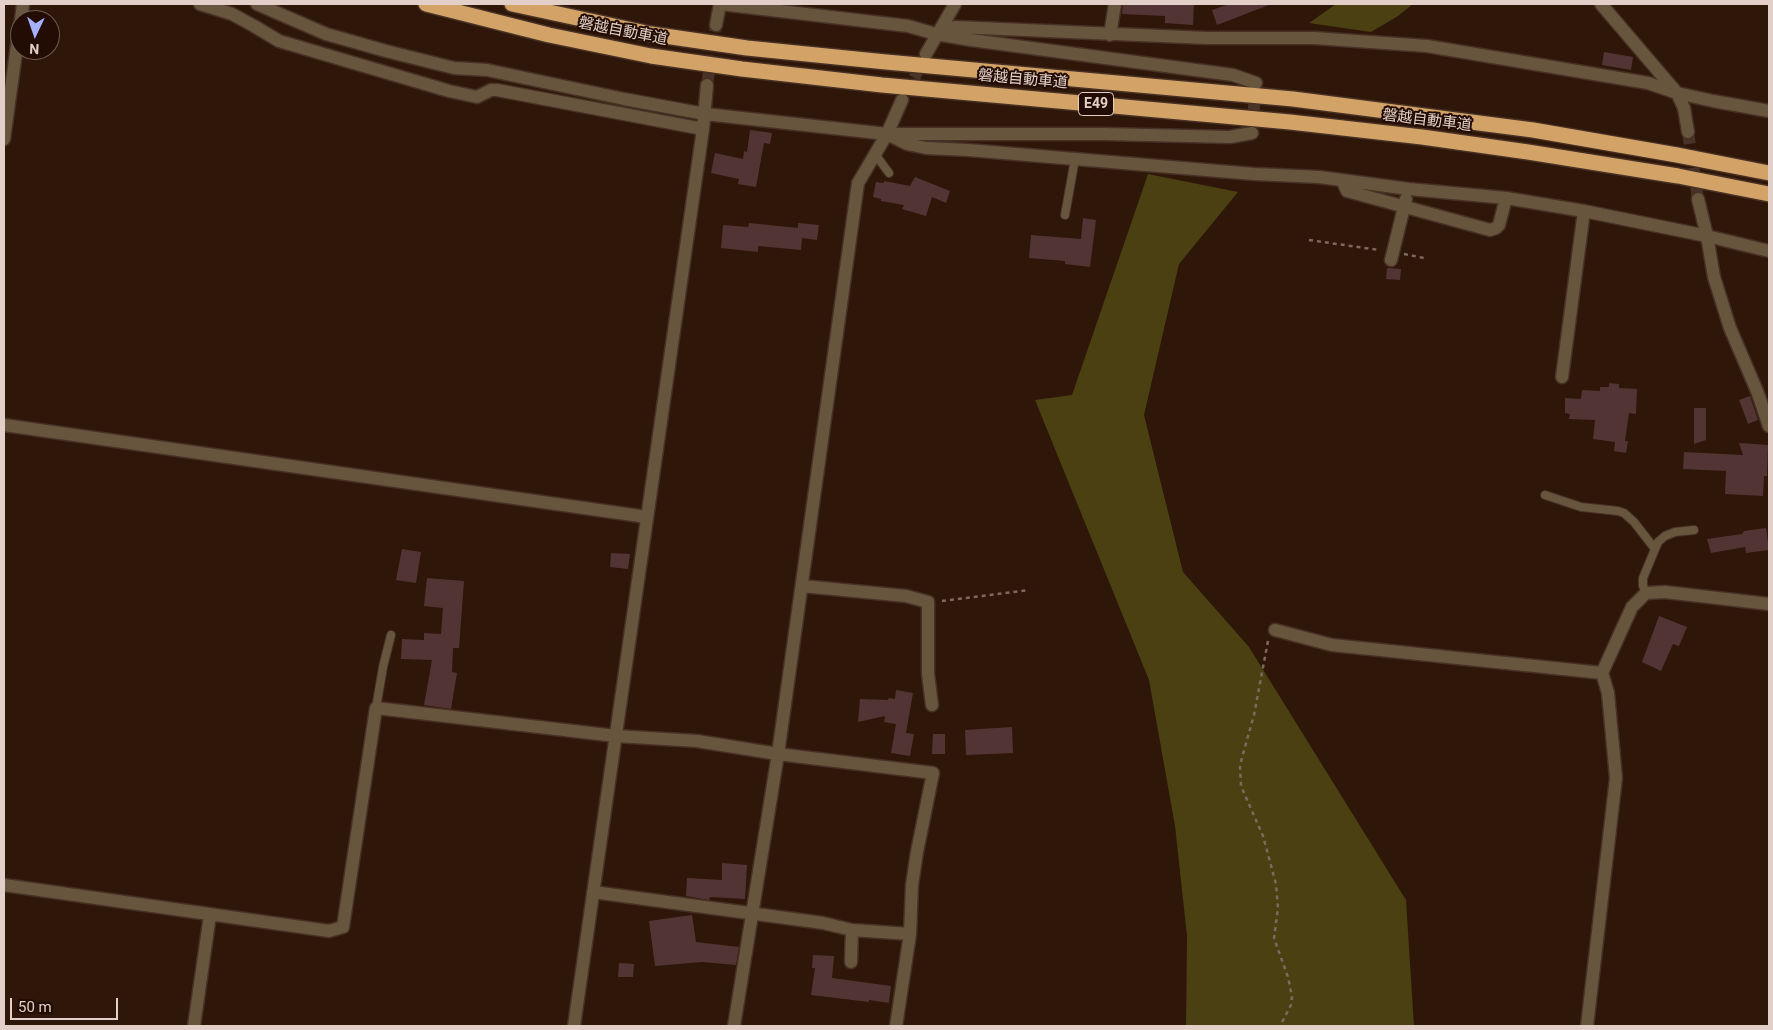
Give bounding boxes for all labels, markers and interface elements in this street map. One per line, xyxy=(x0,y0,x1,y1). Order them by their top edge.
north arrow xyxy=(10,10,60,60)
street label: 磐越自動車道 xyxy=(577,15,669,49)
text: N xyxy=(29,41,40,57)
street label: 磐越自動車道 xyxy=(977,67,1069,93)
road number: E49 xyxy=(1078,92,1114,116)
street label: 磐越自動車道 xyxy=(1381,107,1473,135)
scale bar xyxy=(12,988,120,1020)
text: 50 m xyxy=(18,998,52,1016)

